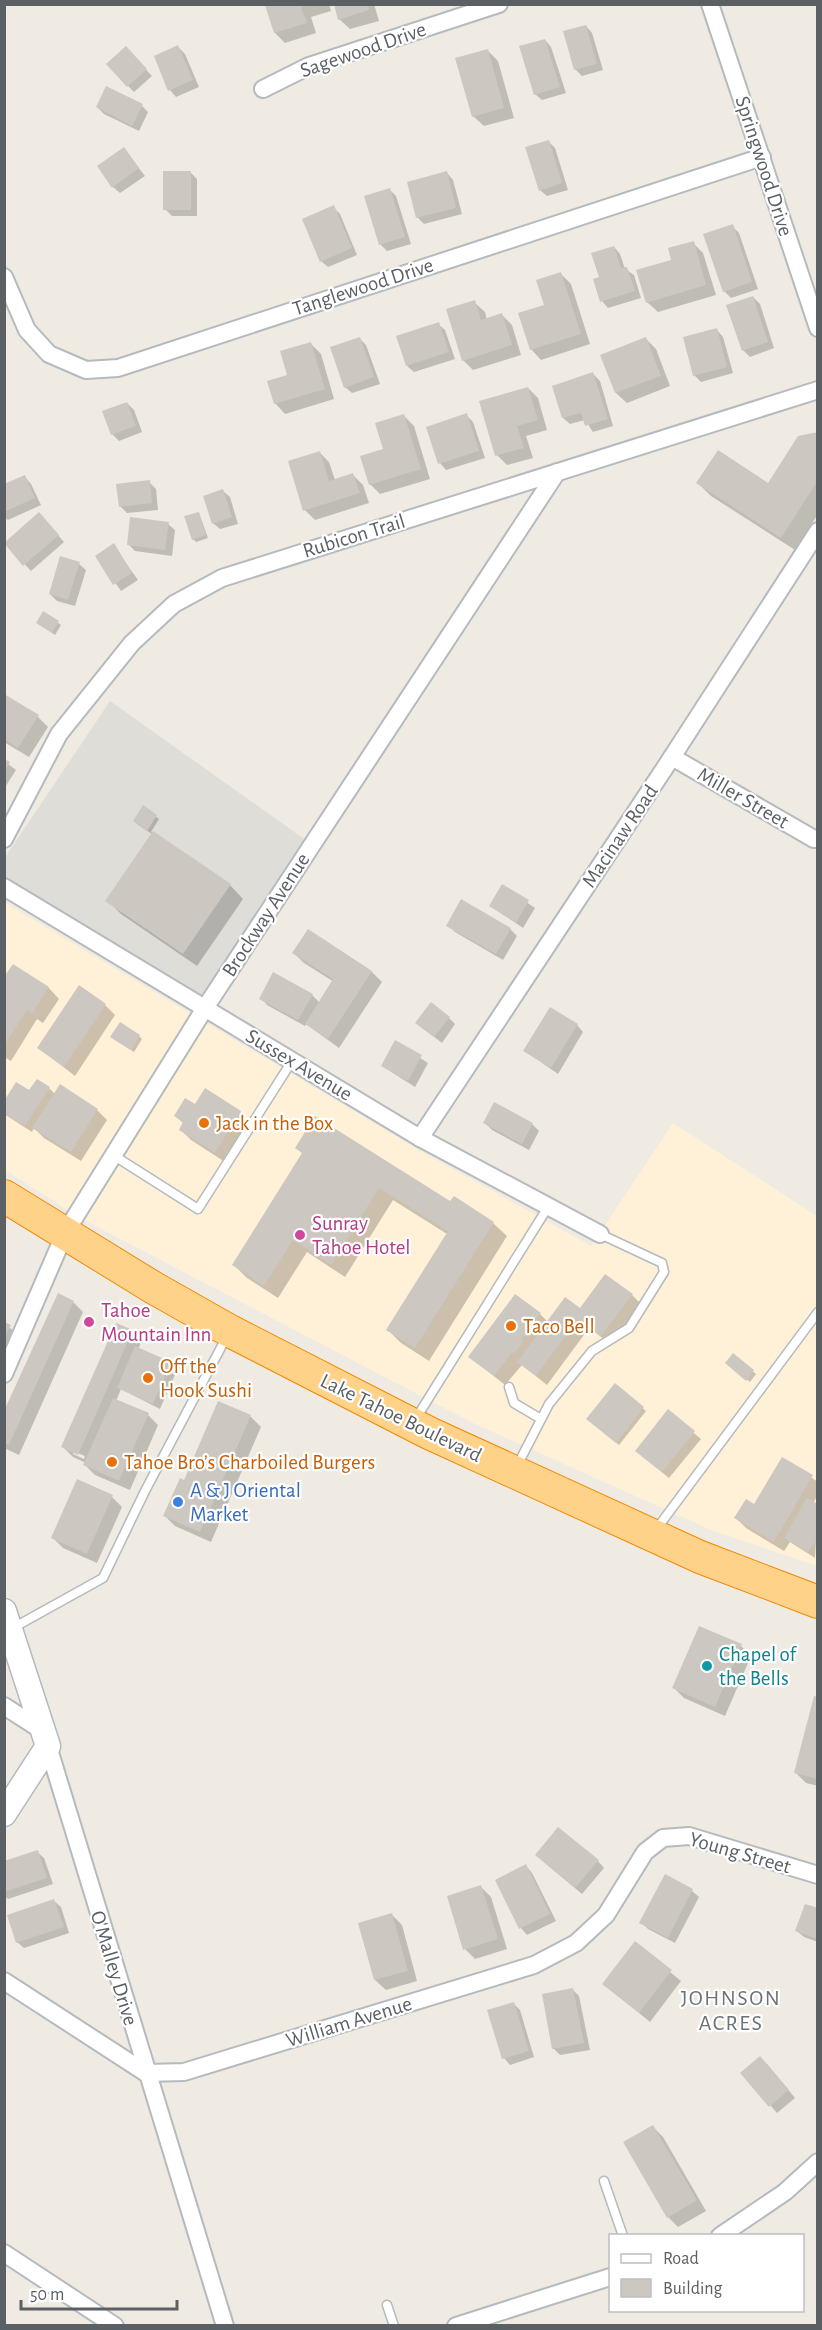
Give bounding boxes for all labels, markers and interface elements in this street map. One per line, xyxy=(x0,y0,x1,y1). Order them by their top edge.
street label: Sagewood Drive xyxy=(297,19,429,81)
street label: Springwood Drive xyxy=(731,93,797,239)
street label: Tanglewood Drive xyxy=(290,254,436,320)
street label: Rubicon Trail xyxy=(300,510,408,562)
street label: Miller Street xyxy=(694,764,792,833)
street label: Macinaw Road xyxy=(578,781,662,891)
street label: Brockway Avenue xyxy=(218,849,314,981)
street label: Sussex Avenue xyxy=(242,1025,356,1105)
place label: Jack in the Box xyxy=(216,1113,333,1134)
marker: Jack in the Box xyxy=(197,1116,211,1130)
place label: Sunray Tahoe Hotel xyxy=(312,1213,411,1258)
marker: Sunray Tahoe Hotel xyxy=(293,1228,307,1242)
place label: Tahoe Mountain Inn xyxy=(101,1300,211,1345)
marker: Tahoe Mountain Inn xyxy=(82,1315,96,1329)
place label: Taco Bell xyxy=(523,1316,595,1337)
marker: Taco Bell xyxy=(504,1319,518,1333)
place label: Off the Hook Sushi xyxy=(160,1356,252,1401)
street label: Lake Tahoe Boulevard xyxy=(317,1370,485,1466)
marker: Off the Hook Sushi xyxy=(141,1371,155,1385)
place label: Tahoe Bro’s Charboiled Burgers xyxy=(124,1452,375,1473)
marker: Tahoe Bro’s Charboiled Burgers xyxy=(105,1455,119,1469)
place label: A & J Oriental Market xyxy=(190,1480,301,1525)
marker: A & J Oriental Market xyxy=(171,1495,185,1509)
place label: Chapel of the Bells xyxy=(719,1644,797,1689)
marker: Chapel of the Bells xyxy=(700,1659,714,1673)
street label: Young Street xyxy=(687,1829,793,1878)
street label: O'Malley Drive xyxy=(87,1908,141,2028)
district label: JOHNSON ACRES xyxy=(681,1987,781,2034)
street label: William Avenue xyxy=(284,1993,414,2051)
legend xyxy=(609,2234,804,2312)
text: Road xyxy=(663,2250,699,2268)
scale bar xyxy=(21,2273,177,2311)
text: Building xyxy=(663,2280,723,2298)
text: 50 m xyxy=(30,2286,64,2304)

